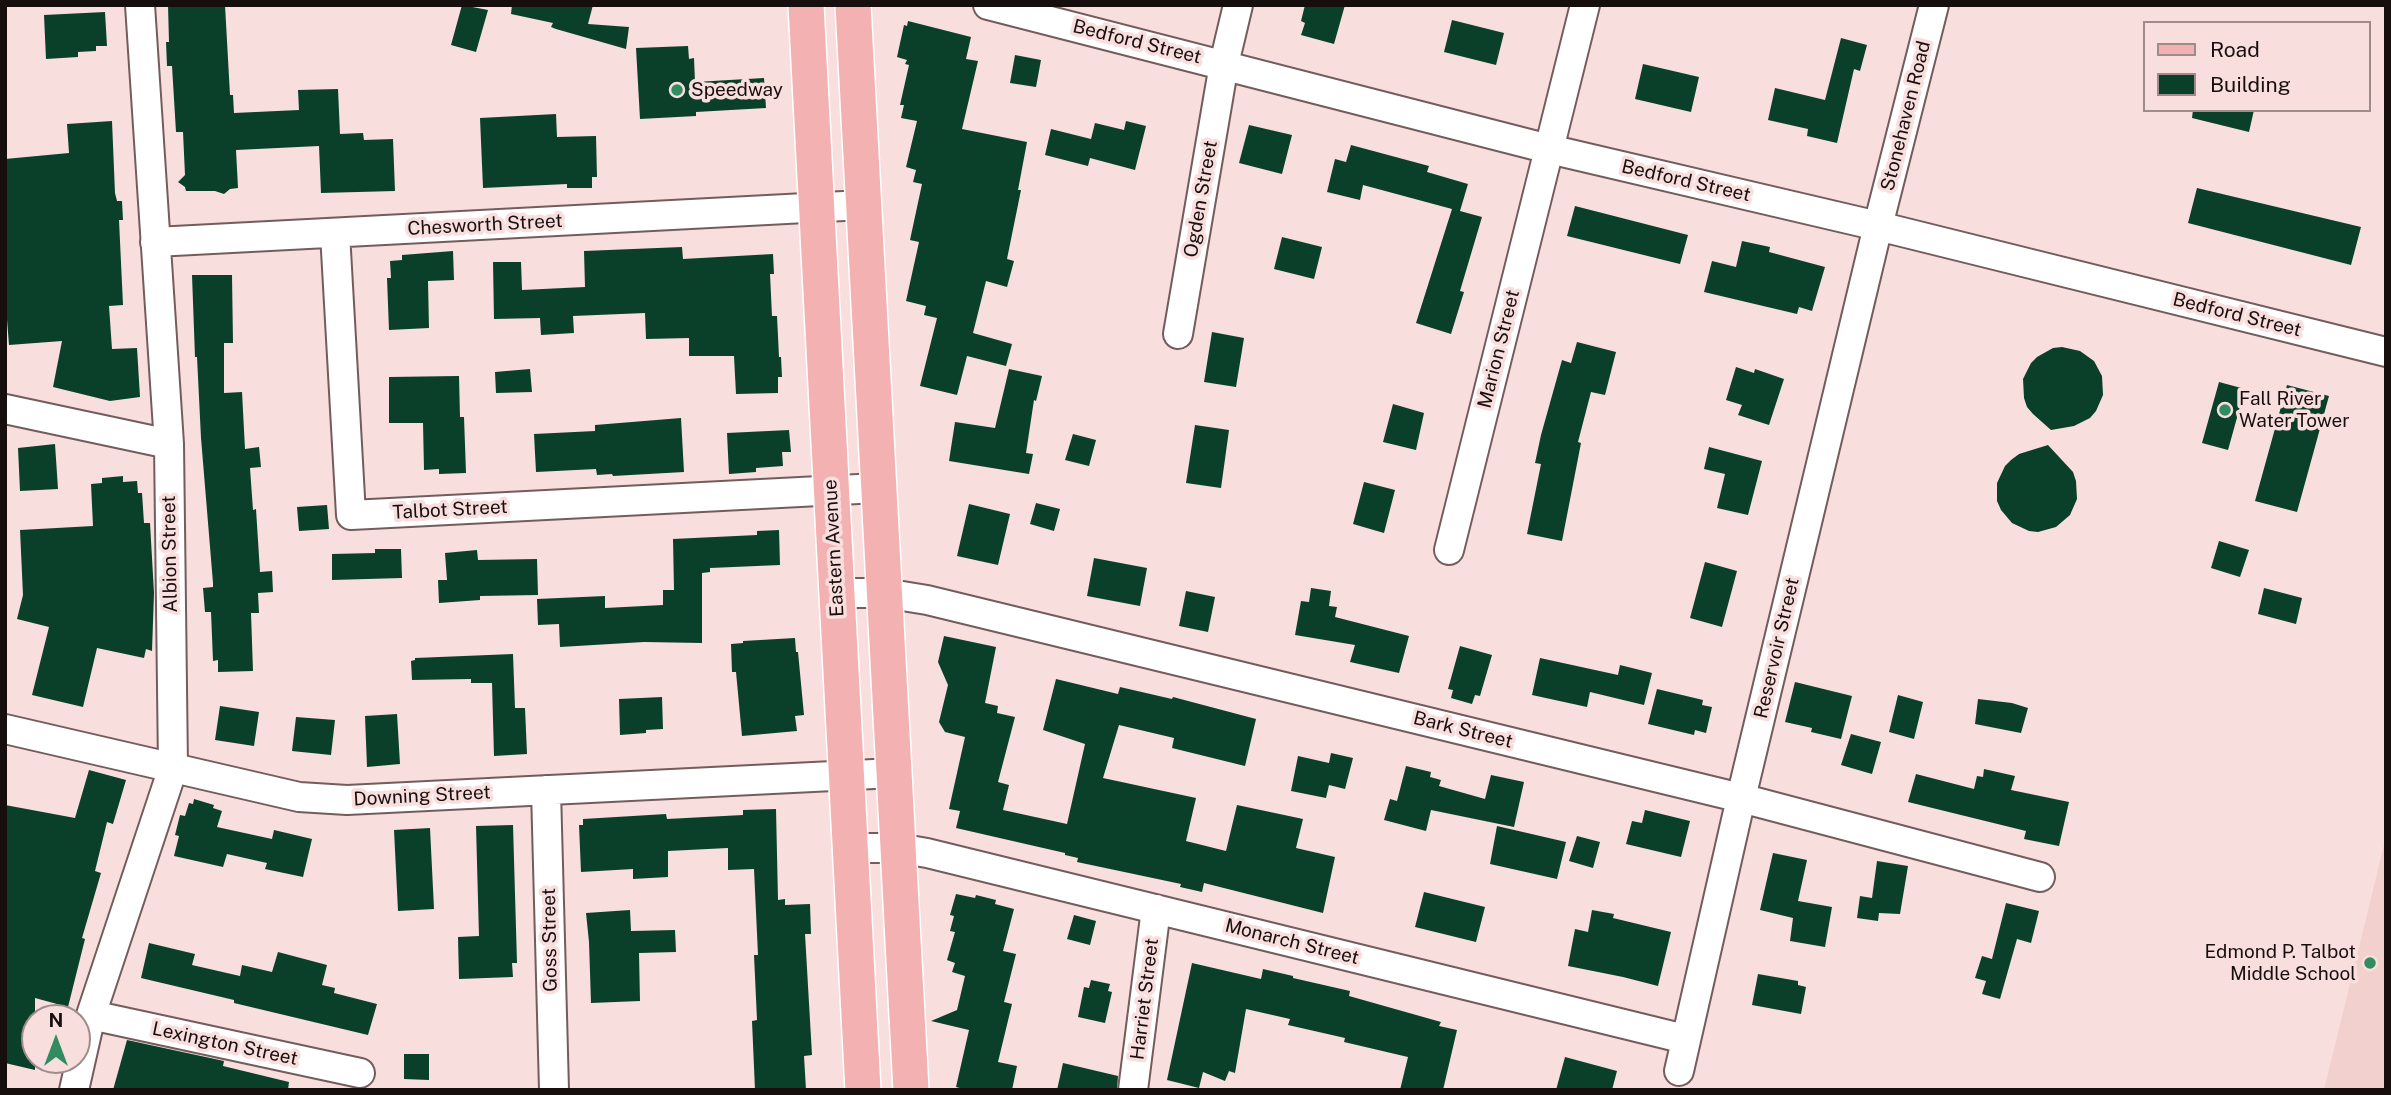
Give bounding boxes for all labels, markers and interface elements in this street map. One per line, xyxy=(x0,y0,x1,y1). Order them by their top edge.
street label: Bedford Street xyxy=(1070,15,1204,69)
legend xyxy=(2142,21,2370,112)
text: Road xyxy=(2210,37,2260,62)
street label: Stonehaven Road xyxy=(1876,39,1936,193)
text: Building xyxy=(2210,72,2291,97)
place label: Speedway xyxy=(691,79,783,101)
marker: Speedway xyxy=(669,82,685,98)
street label: Ogden Street xyxy=(1179,139,1223,259)
street label: Bedford Street xyxy=(1619,155,1753,207)
street label: Chesworth Street xyxy=(407,210,563,240)
street label: Marion Street xyxy=(1473,287,1525,411)
street label: Bedford Street xyxy=(2170,288,2304,342)
place label: Fall River Water Tower xyxy=(2239,388,2350,432)
marker: Fall River Water Tower xyxy=(2217,402,2233,418)
street label: Eastern Avenue xyxy=(819,479,849,617)
street label: Albion Street xyxy=(158,495,182,613)
street label: Talbot Street xyxy=(392,496,508,524)
street label: Reservoir Street xyxy=(1750,575,1804,721)
street label: Bark Street xyxy=(1411,707,1515,753)
street label: Downing Street xyxy=(353,781,491,811)
street label: Goss Street xyxy=(538,888,562,992)
street label: Monarch Street xyxy=(1223,914,1361,970)
street label: Harriet Street xyxy=(1126,937,1164,1061)
place label: Edmond P. Talbot Middle School xyxy=(2204,941,2356,985)
marker: Edmond P. Talbot Middle School xyxy=(2362,955,2378,971)
north arrow xyxy=(21,1004,91,1074)
text: N xyxy=(49,1009,63,1031)
street label: Lexington Street xyxy=(150,1017,300,1071)

